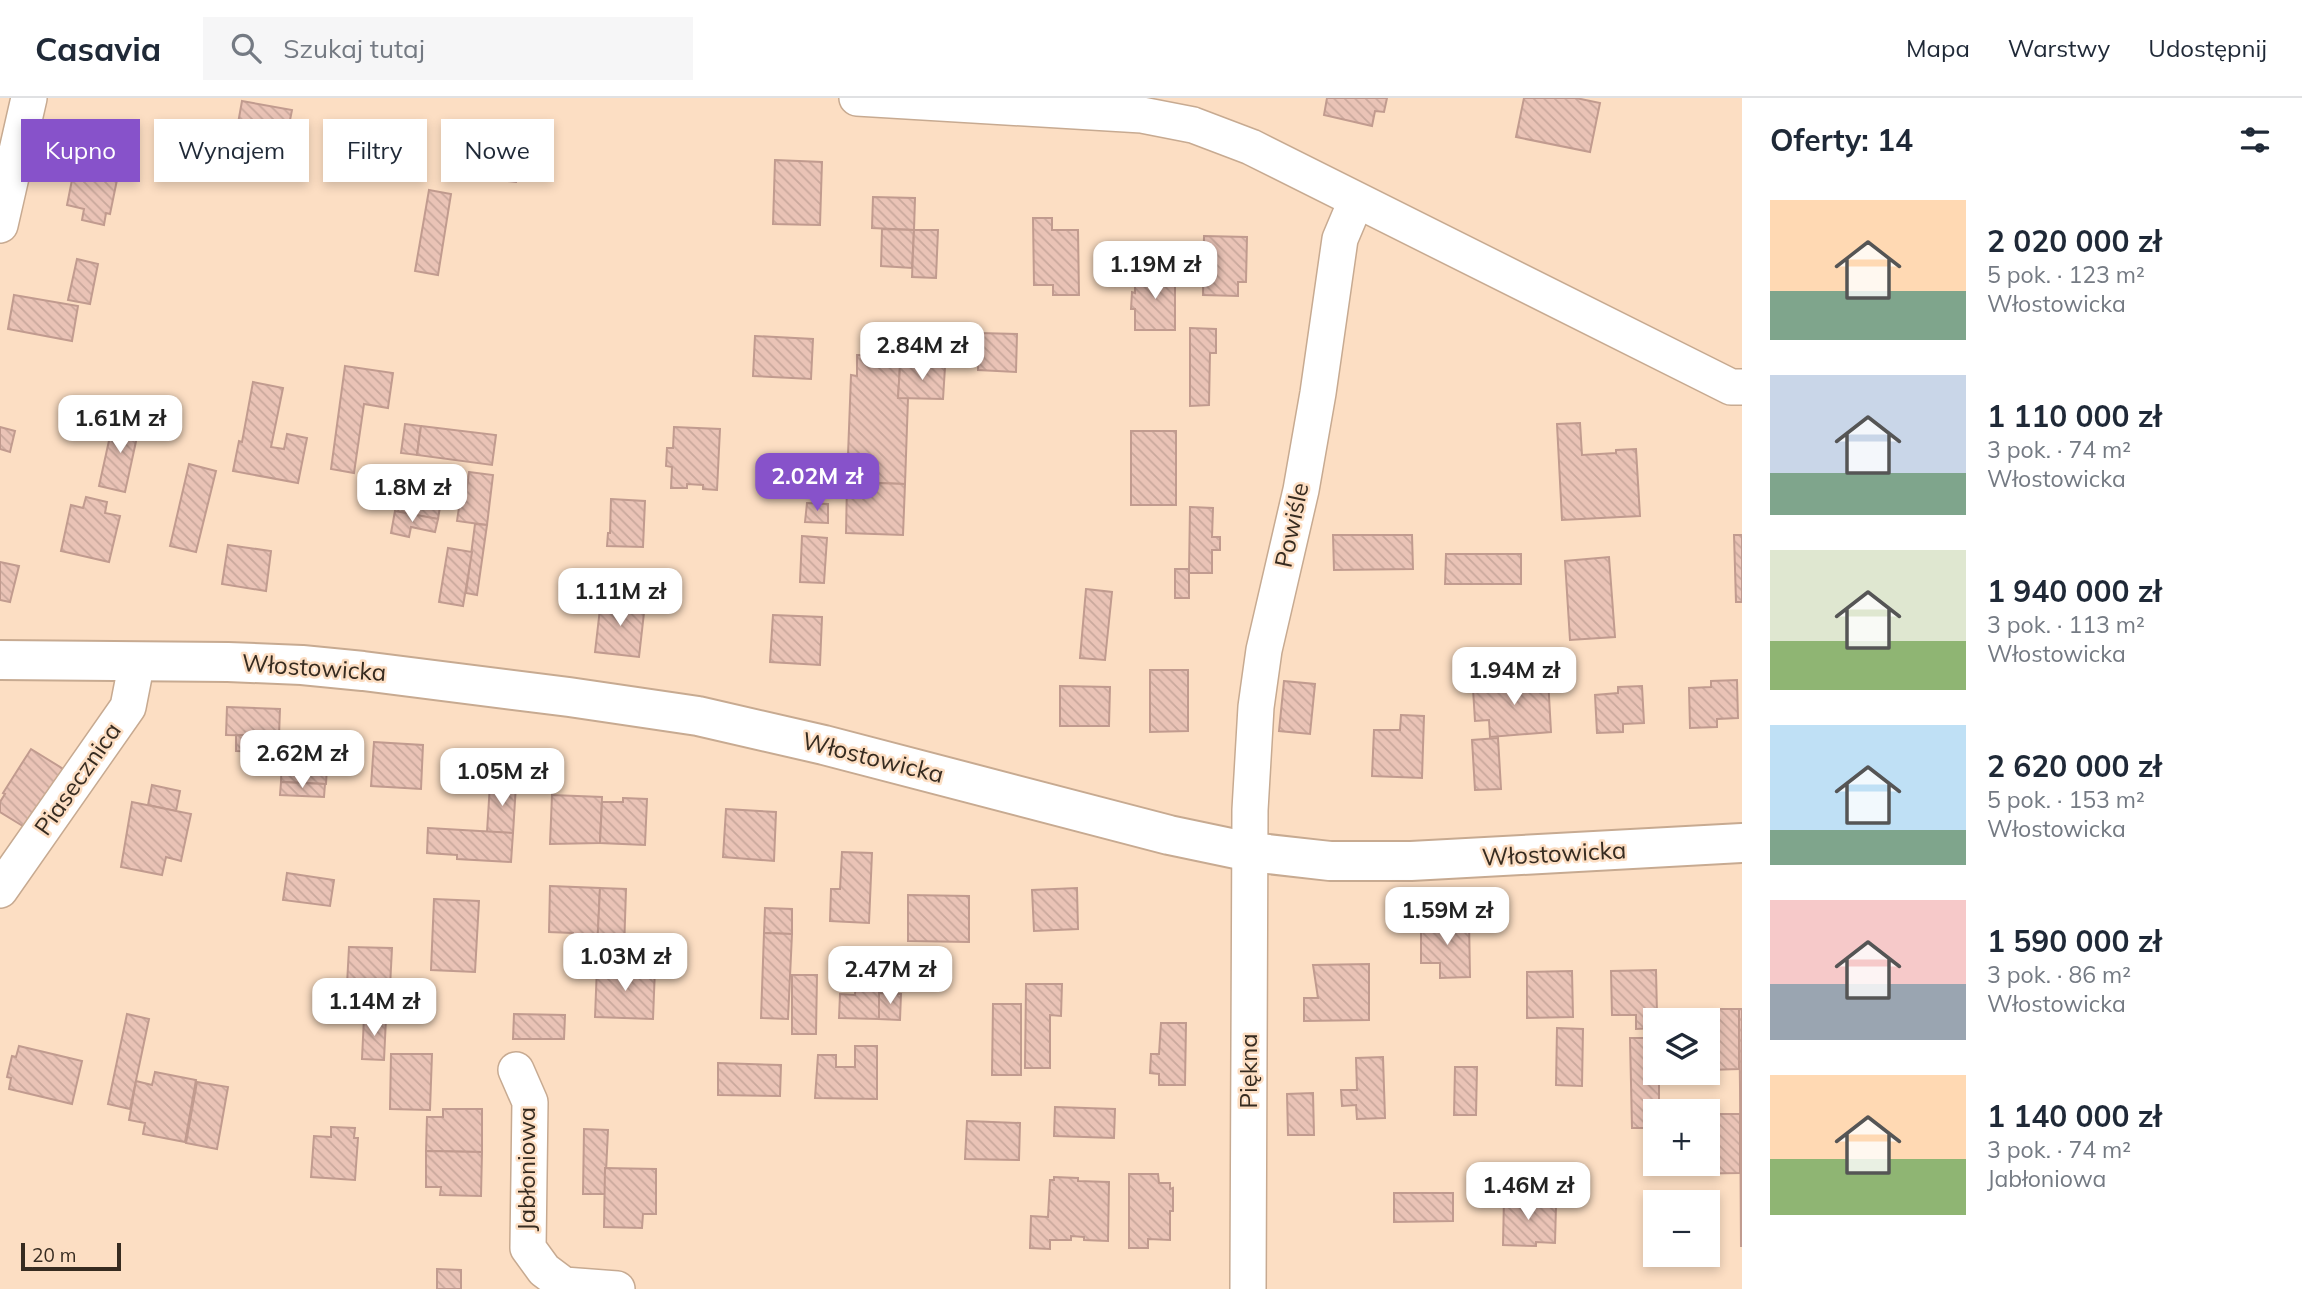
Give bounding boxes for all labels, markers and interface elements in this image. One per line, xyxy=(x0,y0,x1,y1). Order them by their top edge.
search box xyxy=(203,17,693,80)
text: Casavia xyxy=(35,28,161,69)
icon: search xyxy=(227,29,265,67)
text: Szukaj tutaj xyxy=(283,32,425,65)
text: Mapa xyxy=(1906,33,1970,63)
text: Warstwy xyxy=(2008,33,2110,63)
text: Udostępnij xyxy=(2148,33,2267,63)
chip: Kupno xyxy=(21,119,140,182)
chip: Wynajem xyxy=(154,119,309,182)
chip: Filtry xyxy=(323,119,427,182)
chip: Nowe xyxy=(441,119,554,182)
text: Oferty: 14 xyxy=(1770,121,1913,159)
icon: filters xyxy=(2236,121,2274,159)
text: 2 020 000 zł xyxy=(1987,222,2161,260)
icon: home xyxy=(1826,228,1910,312)
pin: 1.19M zł xyxy=(1083,242,1227,301)
text: 1.19M zł xyxy=(1109,249,1201,278)
text: 5 pok. · 123 m² xyxy=(1987,260,2145,289)
text: Włostowicka xyxy=(1987,289,2126,318)
pin: 2.84M zł xyxy=(850,322,994,382)
text: 2.84M zł xyxy=(876,330,968,359)
pin: 1.61M zł xyxy=(48,396,192,455)
text: 1 110 000 zł xyxy=(1987,397,2161,435)
text: 1.61M zł xyxy=(74,403,166,432)
icon: home xyxy=(1826,403,1910,487)
text: 3 pok. · 74 m² xyxy=(1987,435,2131,464)
pin: 2.02M zł xyxy=(745,454,889,513)
text: 2.02M zł xyxy=(771,461,863,490)
pin: 1.8M zł xyxy=(347,464,477,524)
text: Włostowicka xyxy=(1987,464,2126,493)
text: 1.8M zł xyxy=(373,472,451,501)
street label: Powiśle xyxy=(1267,480,1315,570)
pin: 1.11M zł xyxy=(548,568,692,628)
text: 1 940 000 zł xyxy=(1987,572,2161,610)
text: 1.11M zł xyxy=(574,576,666,605)
icon: home xyxy=(1826,578,1910,662)
text: 3 pok. · 113 m² xyxy=(1987,610,2145,639)
text: Włostowicka xyxy=(1987,639,2126,668)
street label: Włostowicka xyxy=(241,647,387,687)
pin: 1.94M zł xyxy=(1442,648,1586,707)
text: 1.94M zł xyxy=(1468,655,1560,684)
street label: Piasecznica xyxy=(27,716,127,841)
street label: Włostowicka xyxy=(799,725,947,789)
pin: 2.62M zł xyxy=(230,730,374,790)
text: 2.62M zł xyxy=(256,738,348,767)
text: 2 620 000 zł xyxy=(1987,747,2161,785)
pin: 1.05M zł xyxy=(430,748,574,808)
icon: home xyxy=(1826,753,1910,837)
text: 1.05M zł xyxy=(456,756,548,785)
text: 5 pok. · 153 m² xyxy=(1987,785,2145,814)
text: Włostowicka xyxy=(1987,814,2126,843)
street label: Włostowicka xyxy=(1481,834,1627,872)
pin: 1.59M zł xyxy=(1375,888,1519,947)
text: 1.59M zł xyxy=(1401,895,1493,924)
text: 1 590 000 zł xyxy=(1987,922,2161,960)
icon: home xyxy=(1826,928,1910,1012)
pin: 1.03M zł xyxy=(553,934,697,993)
text: 1.03M zł xyxy=(579,941,671,970)
pin: 2.47M zł xyxy=(818,946,962,1006)
text: 2.47M zł xyxy=(844,954,936,983)
text: 3 pok. · 86 m² xyxy=(1987,960,2131,989)
pin: 1.14M zł xyxy=(302,978,446,1038)
text: 1.14M zł xyxy=(328,986,420,1015)
text: Włostowicka xyxy=(1987,989,2126,1018)
map controls xyxy=(1643,1008,1720,1267)
button: layers xyxy=(1643,1008,1720,1085)
street label: Piękna xyxy=(1233,1033,1263,1109)
text: 1 140 000 zł xyxy=(1987,1097,2161,1135)
button: + xyxy=(1643,1099,1720,1176)
icon: home xyxy=(1826,1103,1910,1187)
street label: Jabłoniowa xyxy=(511,1107,541,1231)
text: 3 pok. · 74 m² xyxy=(1987,1135,2131,1164)
pin: 1.46M zł xyxy=(1456,1162,1600,1222)
text: Jabłoniowa xyxy=(1987,1164,2106,1193)
text: 1.46M zł xyxy=(1482,1170,1574,1199)
button: − xyxy=(1643,1190,1720,1267)
scale bar xyxy=(21,1240,121,1272)
text: 20 m xyxy=(32,1243,76,1267)

